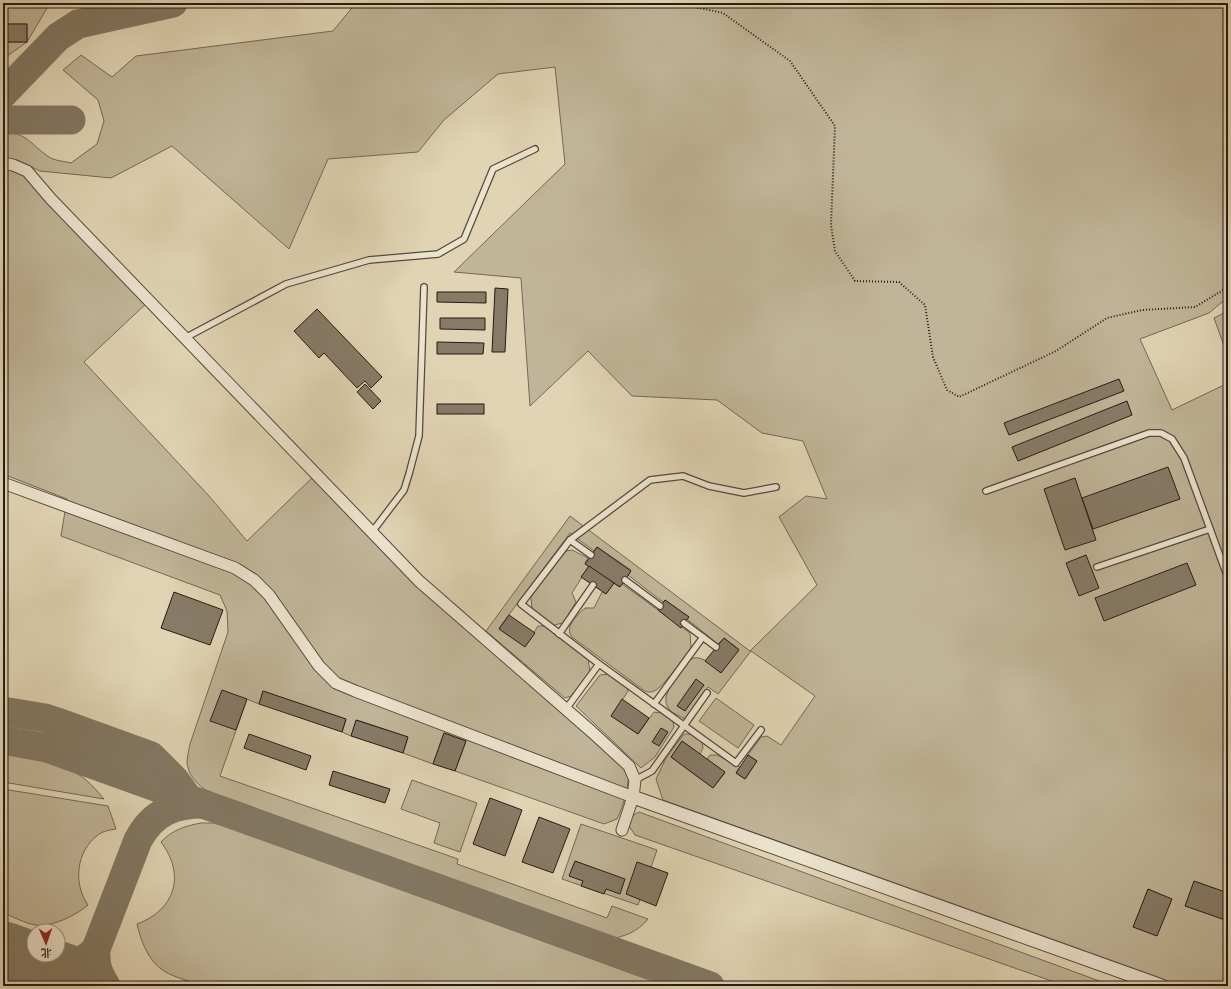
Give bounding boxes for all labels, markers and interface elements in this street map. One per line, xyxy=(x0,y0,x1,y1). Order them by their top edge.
north arrow xyxy=(26,923,66,963)
text: 北 xyxy=(41,945,52,959)

